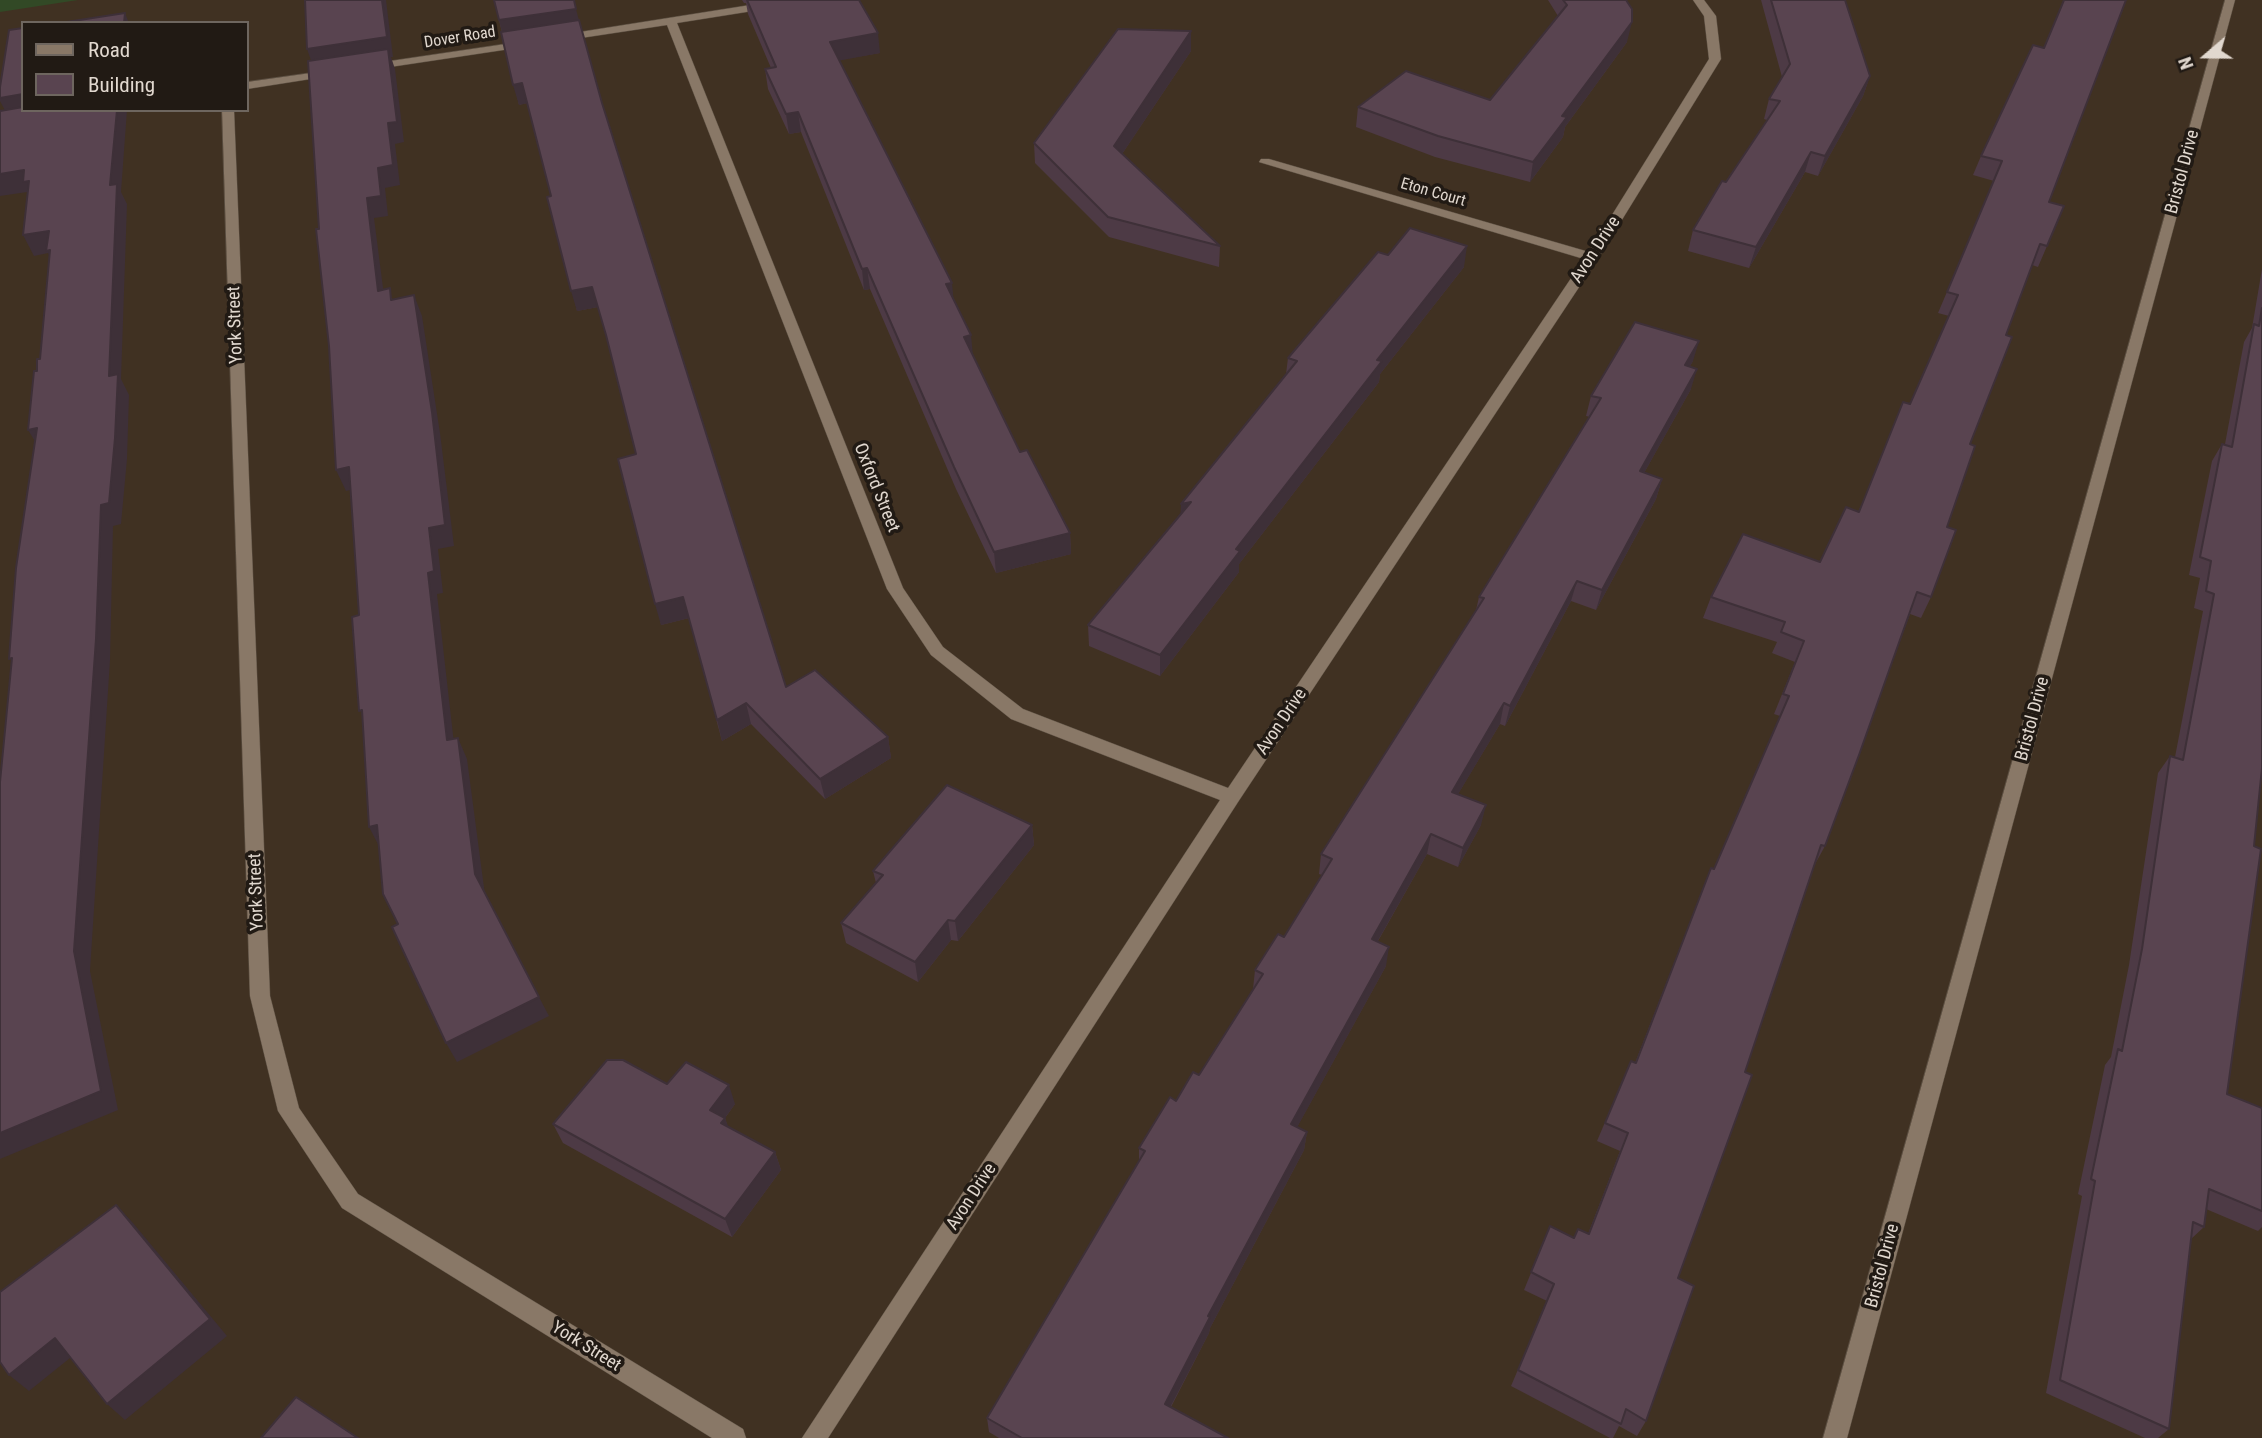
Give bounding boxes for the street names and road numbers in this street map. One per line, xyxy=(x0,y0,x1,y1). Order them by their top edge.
street label: Dover Road xyxy=(423,23,497,53)
street label: Bristol Drive xyxy=(2161,128,2205,216)
street label: Eton Court xyxy=(1398,175,1468,211)
street label: Avon Drive xyxy=(1566,213,1626,287)
street label: York Street xyxy=(224,286,248,364)
street label: Oxford Street xyxy=(848,440,904,536)
street label: Bristol Drive xyxy=(2011,675,2055,763)
street label: Avon Drive xyxy=(1252,685,1312,759)
street label: York Street xyxy=(245,853,269,931)
street label: Avon Drive xyxy=(942,1160,1002,1234)
street label: Bristol Drive xyxy=(1861,1222,1905,1310)
street label: York Street xyxy=(547,1317,625,1377)

